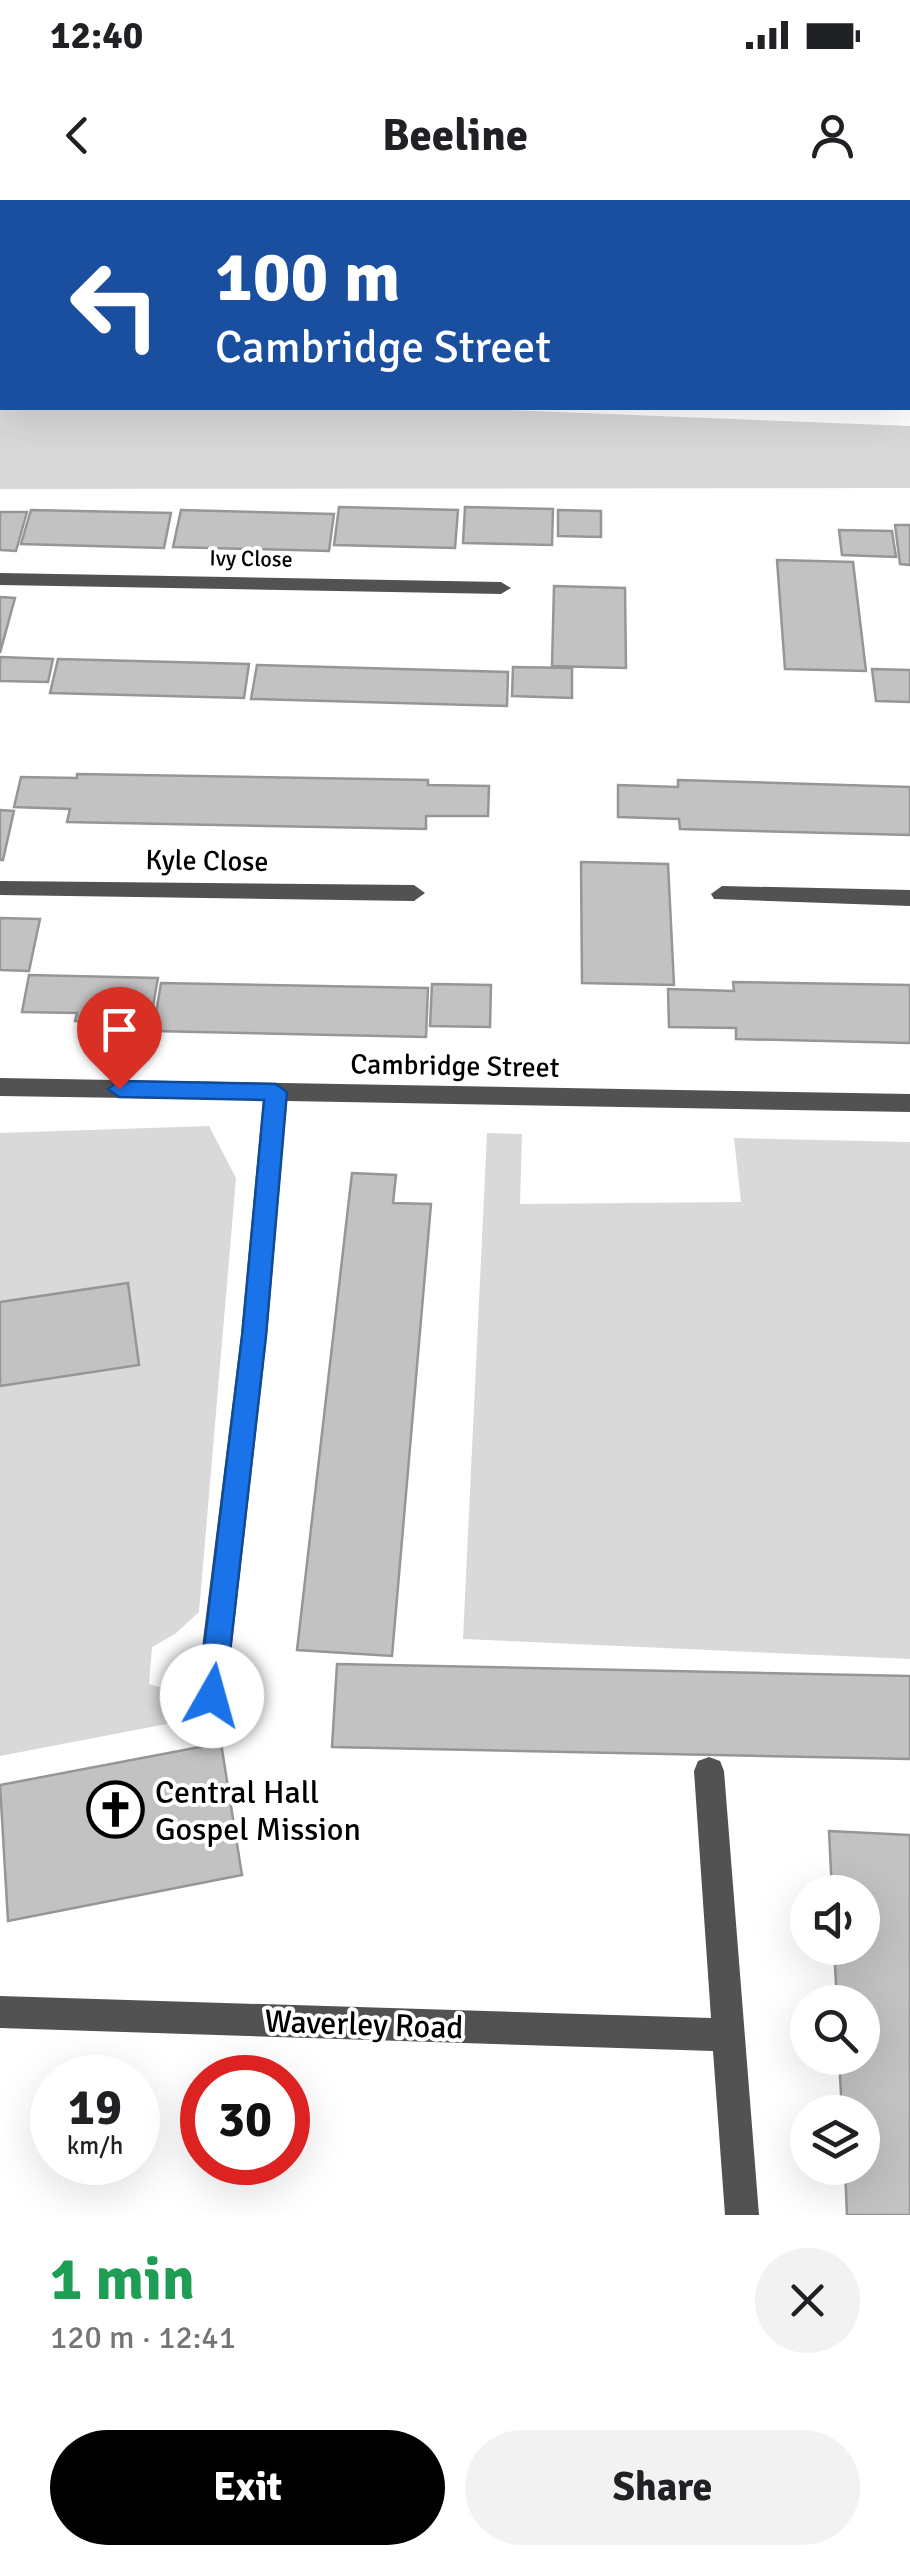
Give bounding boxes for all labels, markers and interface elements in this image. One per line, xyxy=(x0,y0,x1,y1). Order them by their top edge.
text: 12:40 xyxy=(50,12,143,59)
icon: back xyxy=(50,108,105,163)
text: Beeline xyxy=(382,108,528,163)
icon: person xyxy=(805,108,860,163)
text: 100 m xyxy=(215,234,400,320)
icon: left xyxy=(50,240,180,370)
text: Cambridge Street xyxy=(215,320,551,375)
street label: Ivy Close xyxy=(209,544,293,573)
street label: Kyle Close xyxy=(145,843,269,879)
pin xyxy=(77,987,162,1090)
icon: arrive xyxy=(92,1002,147,1057)
street label: Cambridge Street xyxy=(350,1047,560,1085)
position arrow xyxy=(160,1644,264,1748)
place label: Central Hall Gospel Mission xyxy=(155,1773,361,1849)
church icon: Central Hall Gospel Mission xyxy=(86,1780,146,1840)
map controls xyxy=(790,1875,880,2185)
button: sound xyxy=(790,1875,880,1965)
button: search xyxy=(790,1985,880,2075)
street label: Waverley Road xyxy=(264,2002,464,2047)
speed limit sign: 30 xyxy=(180,2055,310,2185)
text: 19 xyxy=(68,2077,122,2139)
button: layers xyxy=(790,2095,880,2185)
text: km/h xyxy=(67,2130,123,2161)
text: 1 min xyxy=(50,2243,195,2317)
button: close xyxy=(755,2248,860,2353)
text: 120 m · 12:41 xyxy=(50,2318,236,2357)
button: Exit xyxy=(50,2430,445,2545)
button: Share xyxy=(465,2430,860,2545)

